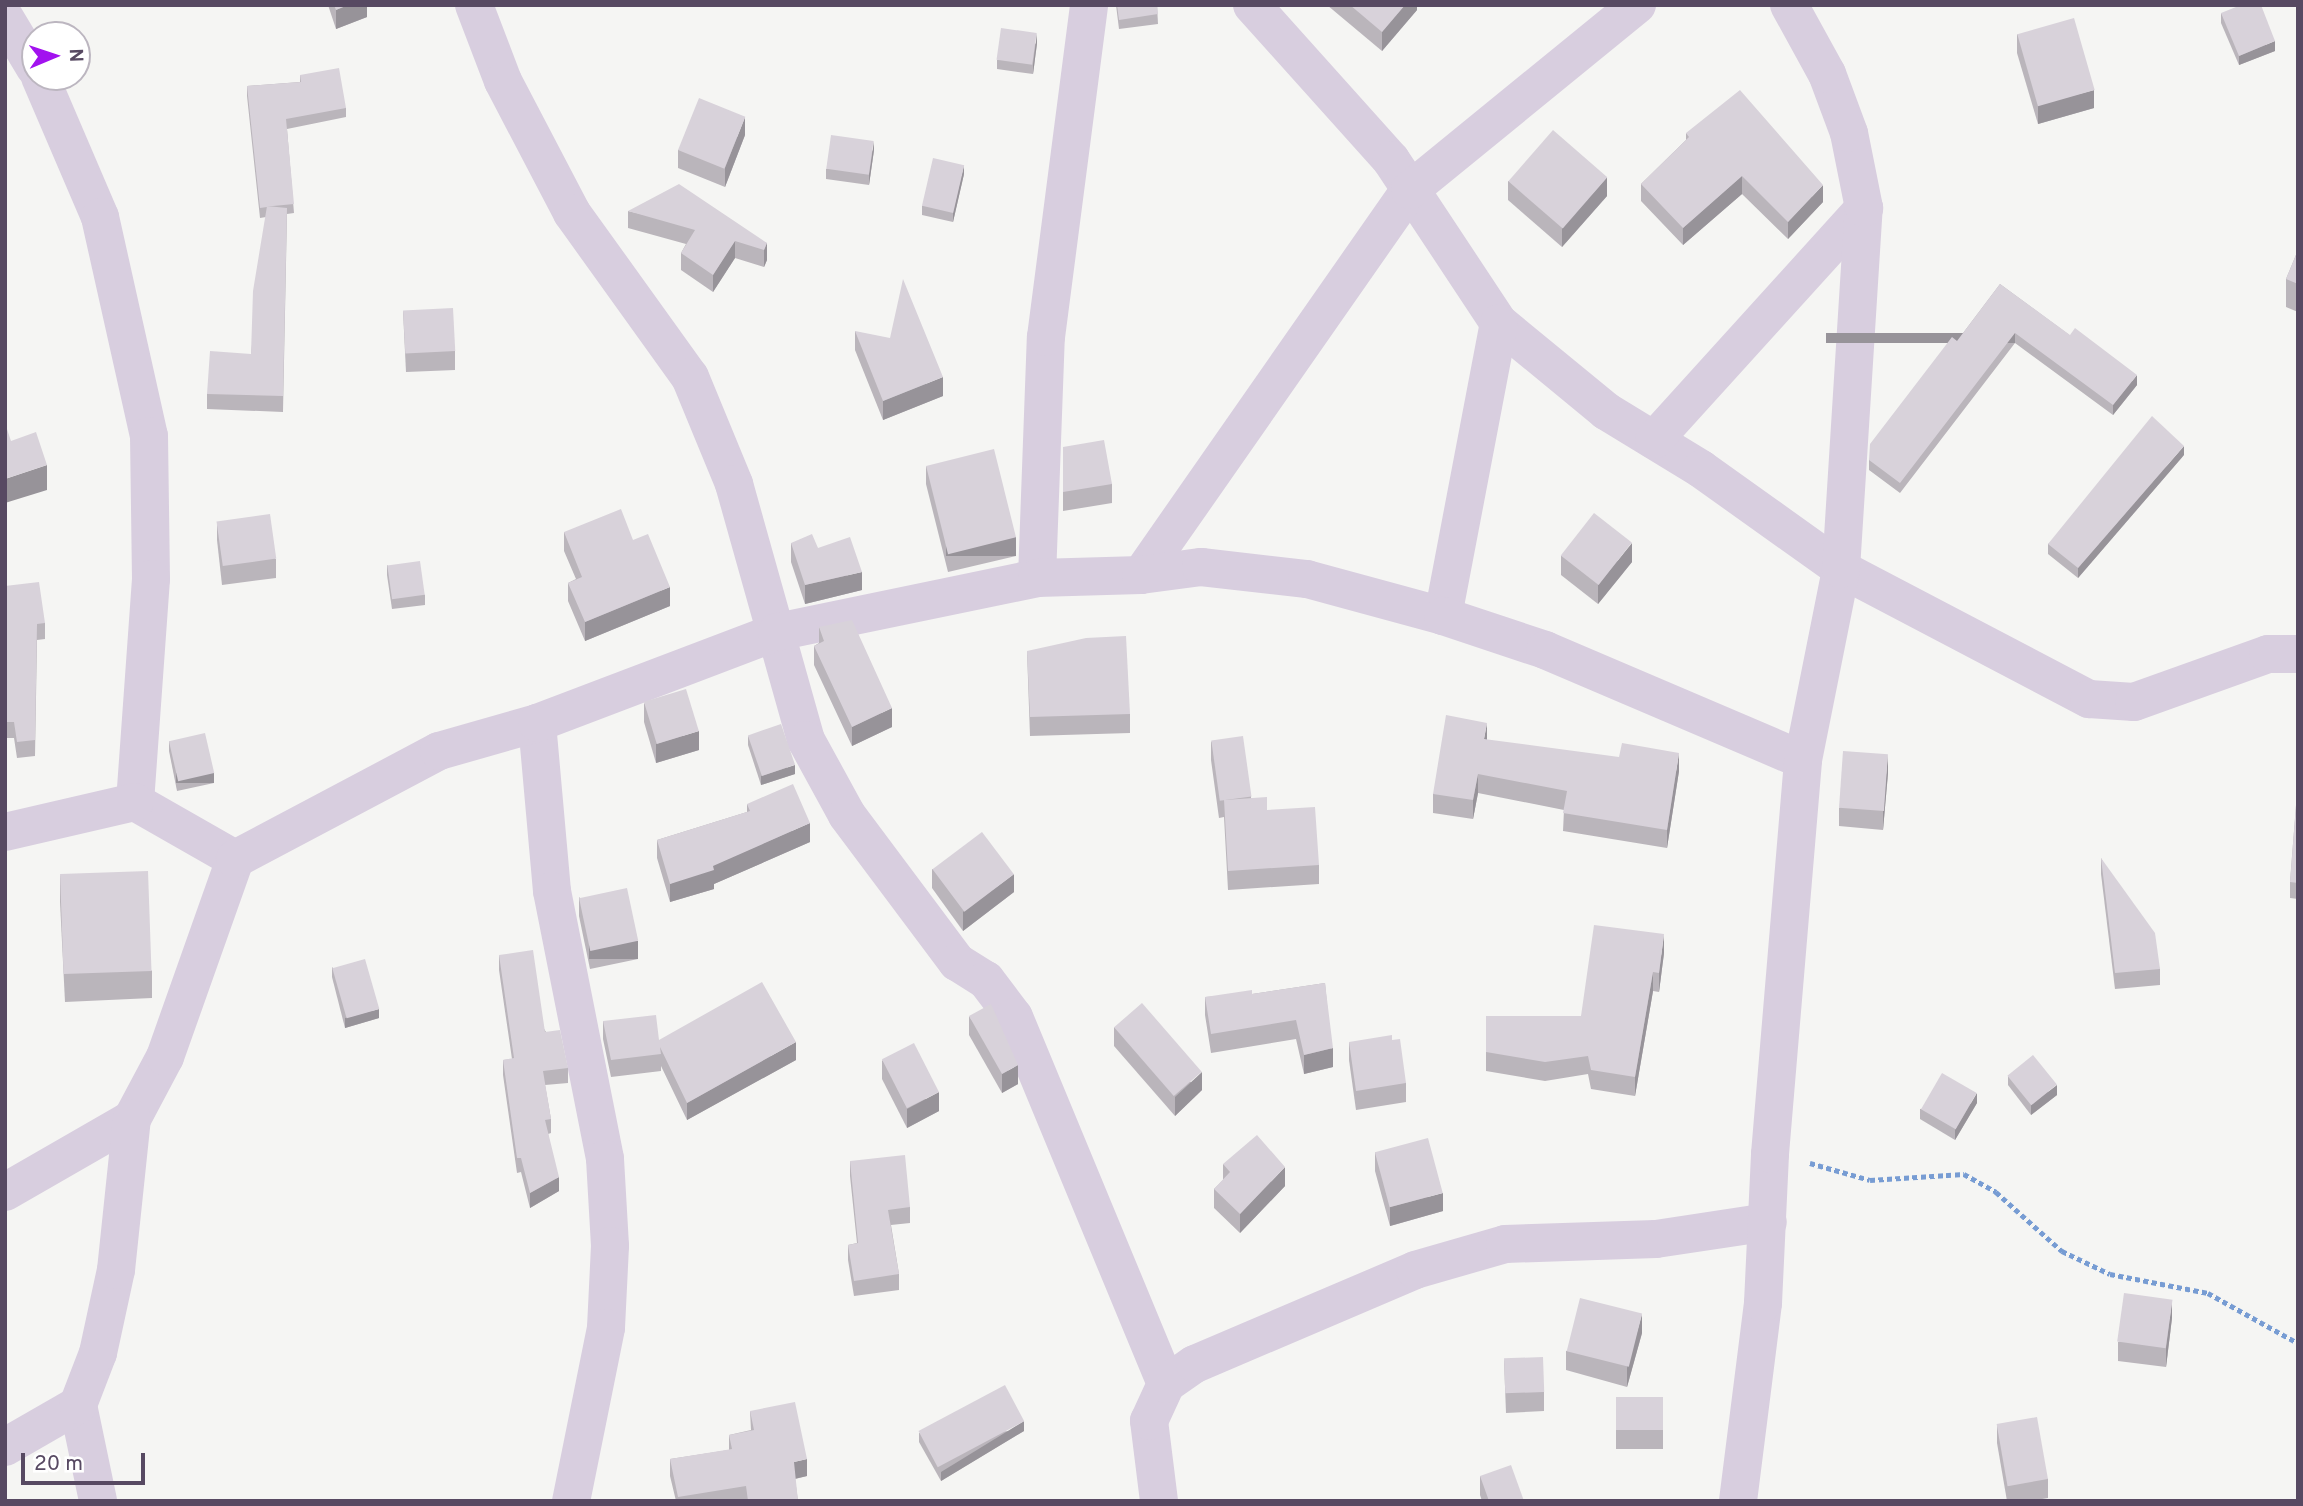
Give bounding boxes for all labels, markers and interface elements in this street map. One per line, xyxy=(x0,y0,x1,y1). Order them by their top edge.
north arrow xyxy=(21,21,91,91)
text: N xyxy=(63,48,87,63)
scale bar xyxy=(24,1440,149,1484)
text: 20 m xyxy=(34,1451,83,1478)

